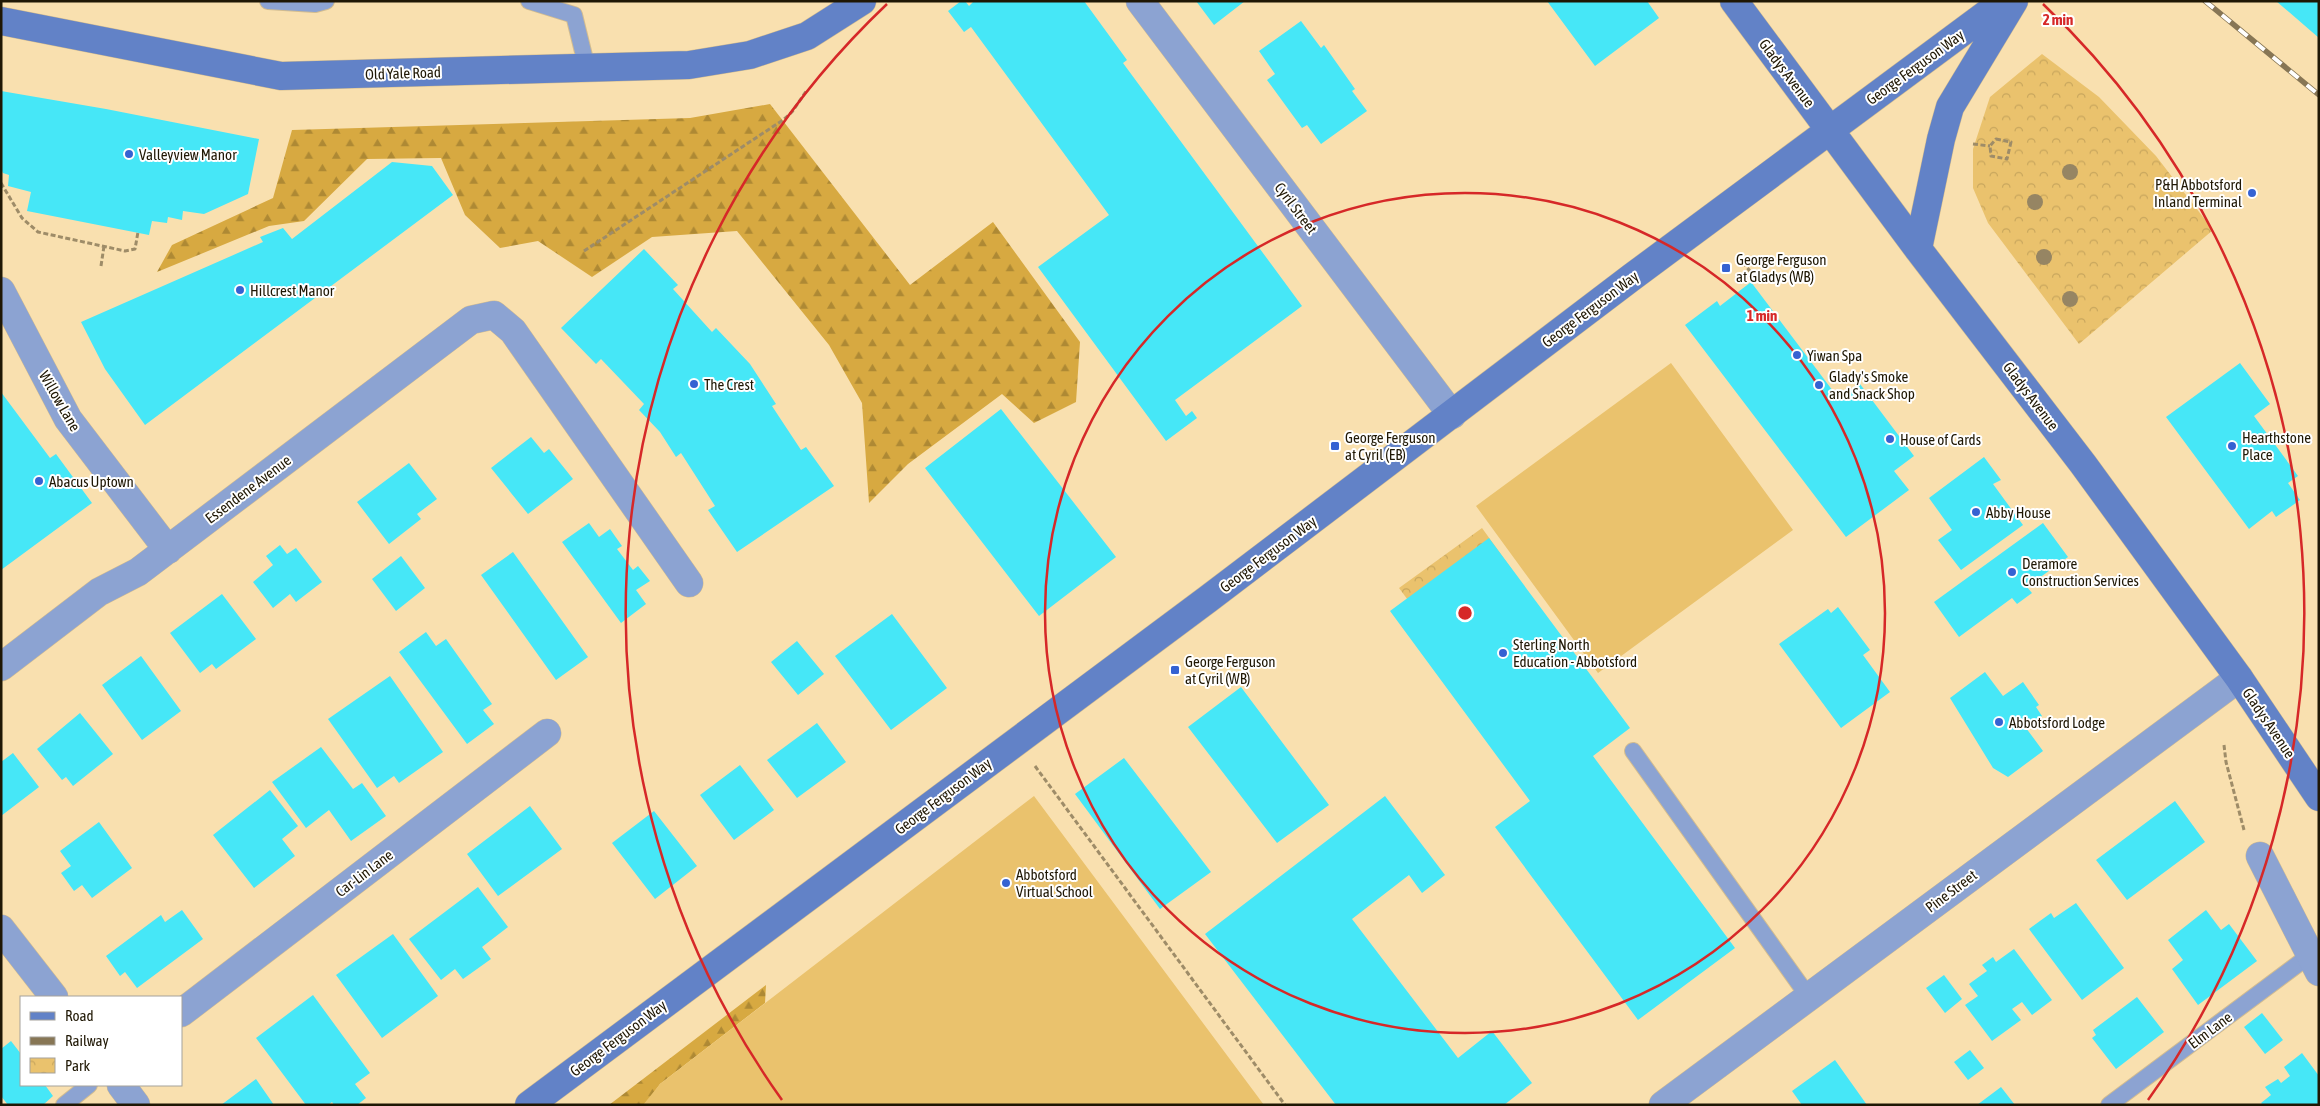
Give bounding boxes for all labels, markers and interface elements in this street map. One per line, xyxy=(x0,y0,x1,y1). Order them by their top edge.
text: 2 min xyxy=(2043,11,2073,28)
street label: George Ferguson Way xyxy=(1863,26,1967,108)
street label: Gladys Avenue xyxy=(1756,36,1818,111)
street label: Old Yale Road xyxy=(365,63,441,83)
place label: Valleyview Manor xyxy=(139,146,237,163)
marker: Valleyview Manor xyxy=(123,148,135,160)
place label: P&H Abbotsford Inland Terminal xyxy=(2154,176,2242,210)
street label: Cyril Street xyxy=(1271,179,1321,237)
marker: P&H Abbotsford Inland Terminal xyxy=(2246,187,2258,199)
place label: George Ferguson at Gladys (WB) xyxy=(1736,251,1827,285)
marker: George Ferguson at Gladys (WB) xyxy=(1720,262,1732,274)
street label: George Ferguson Way xyxy=(1538,267,1642,351)
place label: Hillcrest Manor xyxy=(250,282,335,299)
marker: Hillcrest Manor xyxy=(234,284,246,296)
text: 1 min xyxy=(1747,307,1777,324)
place label: Yiwan Spa xyxy=(1807,347,1862,364)
marker: Yiwan Spa xyxy=(1791,349,1803,361)
street label: Gladys Avenue xyxy=(2000,359,2062,434)
street label: Willow Lane xyxy=(36,368,84,434)
place label: Glady's Smoke and Snack Shop xyxy=(1829,368,1915,402)
place label: The Crest xyxy=(704,376,754,393)
marker: The Crest xyxy=(688,378,700,390)
marker: Glady's Smoke and Snack Shop xyxy=(1813,379,1825,391)
place label: George Ferguson at Cyril (EB) xyxy=(1345,429,1436,463)
place label: Hearthstone Place xyxy=(2242,429,2311,463)
place label: House of Cards xyxy=(1900,431,1981,448)
marker: House of Cards xyxy=(1884,433,1896,445)
marker: George Ferguson at Cyril (EB) xyxy=(1329,440,1341,452)
marker: Hearthstone Place xyxy=(2226,440,2238,452)
street label: Essendene Avenue xyxy=(202,451,294,527)
place label: Abacus Uptown xyxy=(49,473,134,490)
marker: Abacus Uptown xyxy=(33,475,45,487)
place label: Abby House xyxy=(1986,504,2051,521)
marker: Abby House xyxy=(1970,506,1982,518)
street label: George Ferguson Way xyxy=(1216,512,1320,596)
place label: Deramore Construction Services xyxy=(2022,555,2139,589)
marker: Deramore Construction Services xyxy=(2006,566,2018,578)
centre of rings xyxy=(1456,604,1474,622)
place label: Sterling North Education - Abbotsford xyxy=(1513,636,1637,670)
marker: Sterling North Education - Abbotsford xyxy=(1497,647,1509,659)
place label: George Ferguson at Cyril (WB) xyxy=(1185,653,1276,687)
marker: George Ferguson at Cyril (WB) xyxy=(1169,664,1181,676)
street label: Gladys Avenue xyxy=(2239,685,2299,762)
place label: Abbotsford Lodge xyxy=(2009,714,2105,731)
marker: Abbotsford Lodge xyxy=(1993,716,2005,728)
street label: George Ferguson Way xyxy=(891,754,995,838)
street label: Car-Lin Lane xyxy=(332,846,396,900)
place label: Abbotsford Virtual School xyxy=(1016,866,1093,900)
street label: Pine Street xyxy=(1922,866,1980,916)
marker: Abbotsford Virtual School xyxy=(1000,877,1012,889)
legend xyxy=(20,996,182,1086)
street label: George Ferguson Way xyxy=(566,996,670,1080)
text: Road xyxy=(65,1007,94,1024)
street label: Elm Lane xyxy=(2185,1008,2235,1052)
text: Railway xyxy=(65,1032,109,1049)
text: Park xyxy=(65,1057,90,1074)

